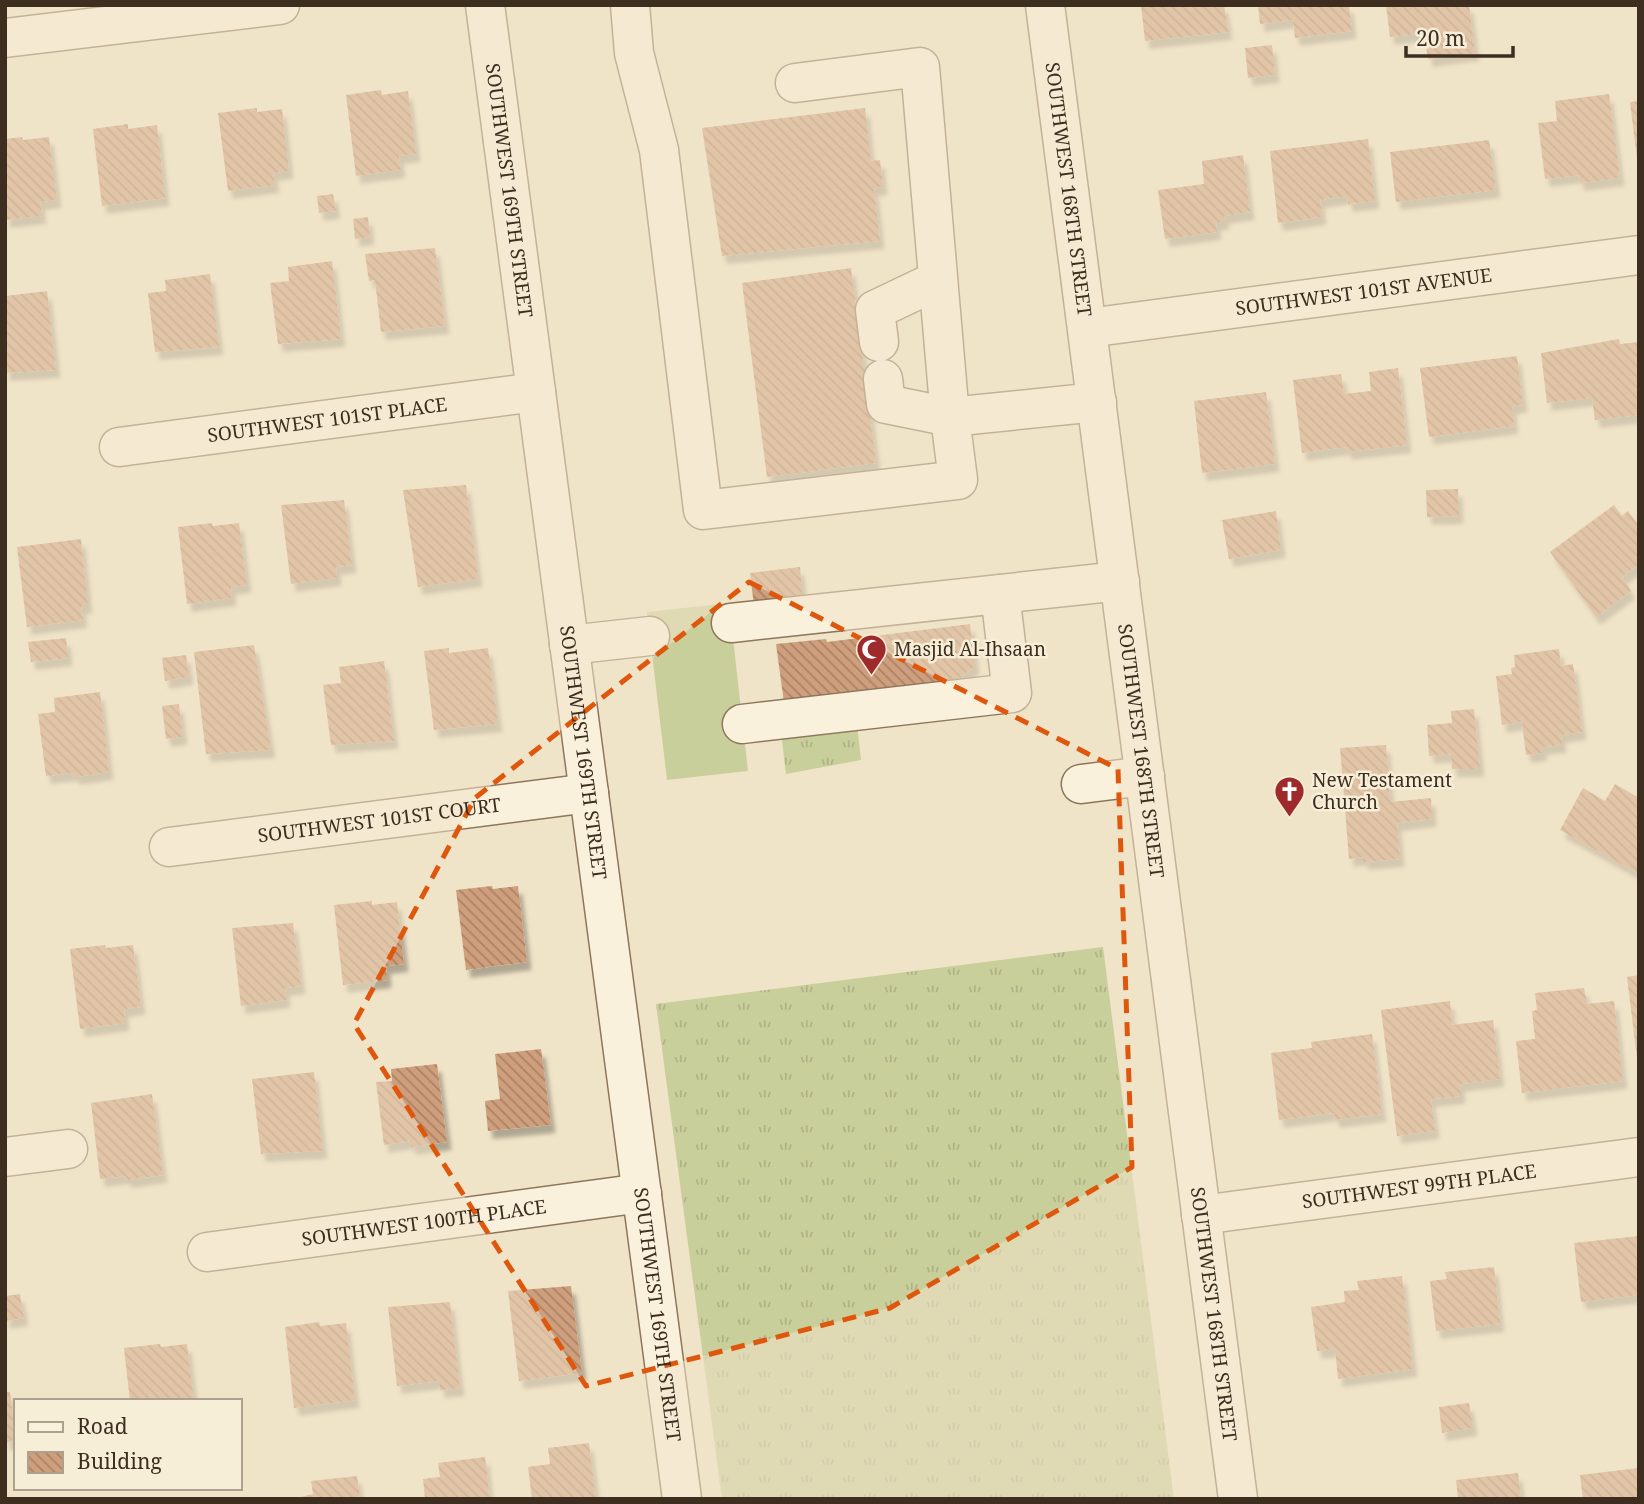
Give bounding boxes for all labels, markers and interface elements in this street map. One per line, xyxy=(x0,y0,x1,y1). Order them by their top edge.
scale bar xyxy=(1406,14,1513,58)
text: 20 m xyxy=(1416,24,1465,52)
street label: SOUTHWEST 168TH STREET xyxy=(1040,61,1098,318)
street label: SOUTHWEST 169TH STREET xyxy=(480,62,539,319)
street label: SOUTHWEST 101ST AVENUE xyxy=(1234,262,1493,321)
street label: SOUTHWEST 101ST PLACE xyxy=(206,391,449,448)
street label: SOUTHWEST 168TH STREET xyxy=(1112,622,1171,880)
street label: SOUTHWEST 169TH STREET xyxy=(554,624,613,882)
mosque icon: Masjid Al-Ihsaan xyxy=(854,632,888,676)
place label: Masjid Al-Ihsaan xyxy=(894,636,1046,662)
place label: New Testament Church xyxy=(1312,767,1452,815)
church icon: New Testament Church xyxy=(1272,774,1306,818)
street label: SOUTHWEST 101ST COURT xyxy=(256,791,503,848)
street label: SOUTHWEST 99TH PLACE xyxy=(1300,1158,1538,1214)
street label: SOUTHWEST 168TH STREET xyxy=(1185,1185,1243,1443)
street label: SOUTHWEST 169TH STREET xyxy=(628,1186,687,1444)
street label: SOUTHWEST 100TH PLACE xyxy=(300,1193,548,1252)
legend xyxy=(14,1399,242,1490)
text: Road xyxy=(77,1412,128,1440)
text: Building xyxy=(77,1447,162,1475)

